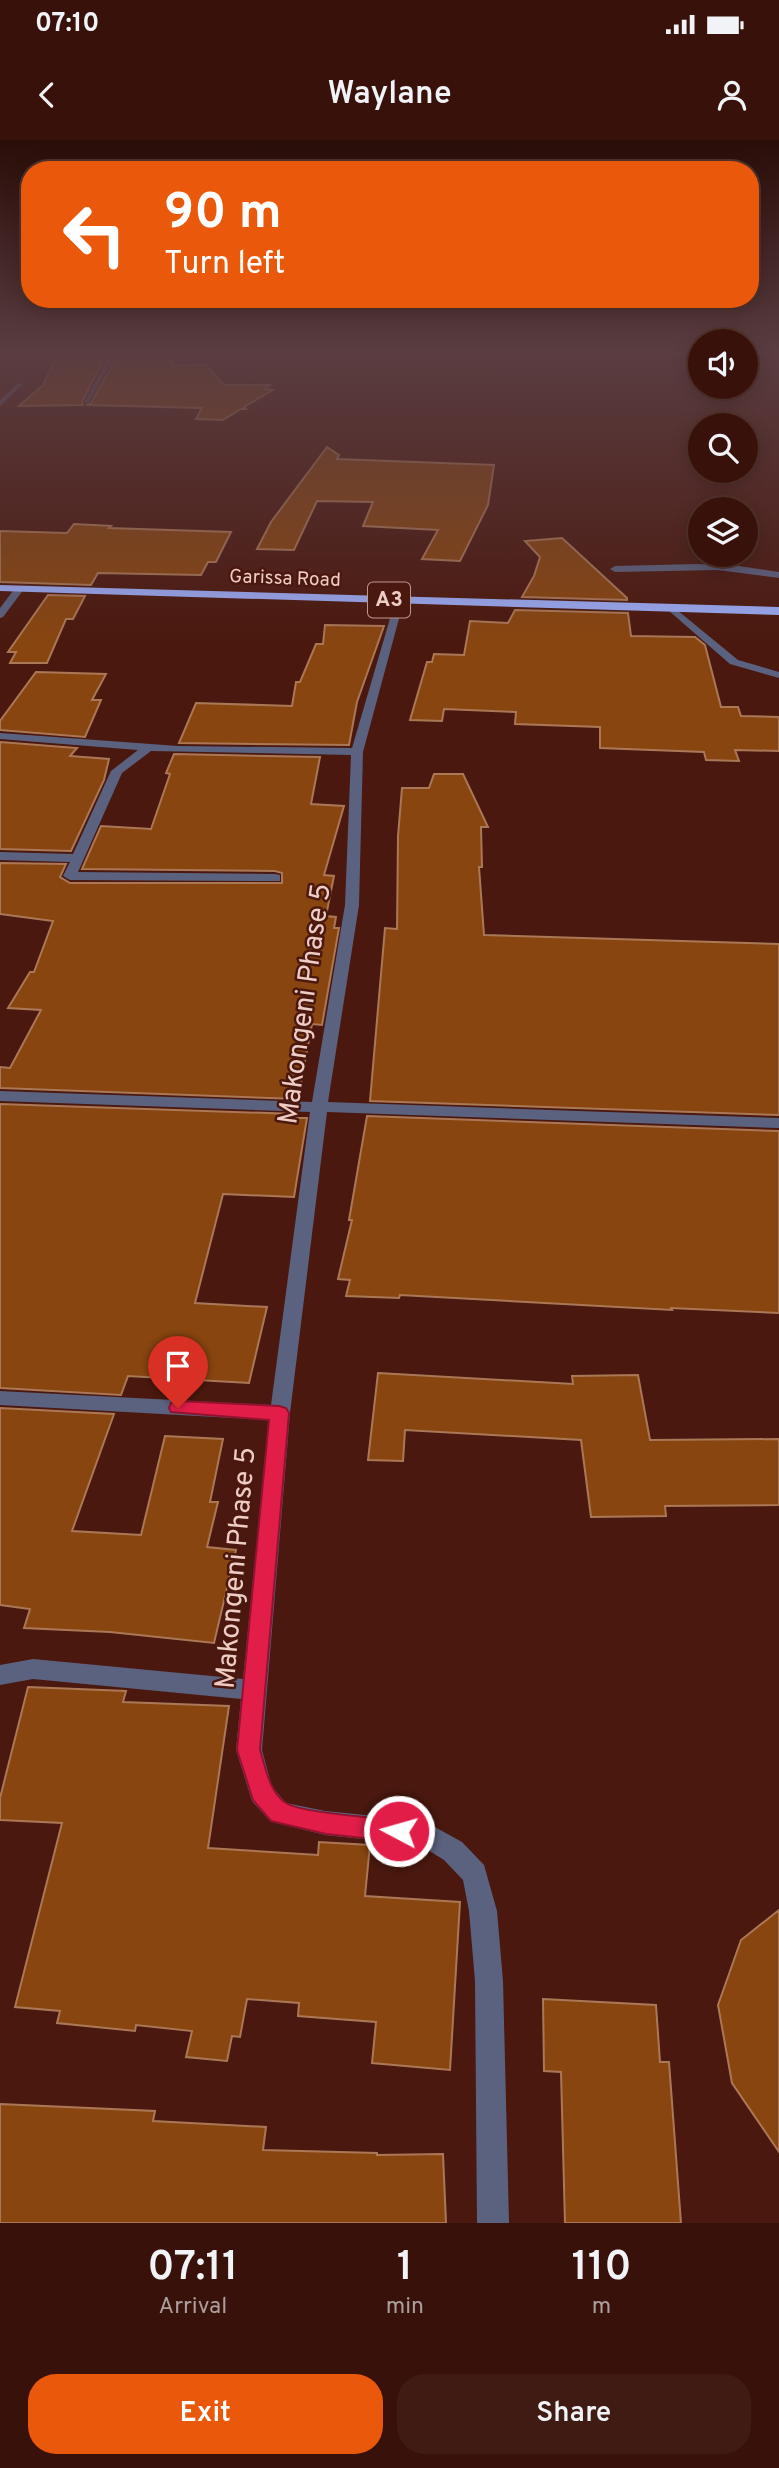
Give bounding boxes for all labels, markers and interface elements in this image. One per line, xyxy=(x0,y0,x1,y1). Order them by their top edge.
text: 07:10 xyxy=(35,8,99,41)
text: Waylane xyxy=(327,75,452,115)
icon: back xyxy=(28,76,66,114)
icon: person xyxy=(713,76,751,114)
text: 90 m xyxy=(164,184,282,246)
icon: left xyxy=(49,189,140,280)
text: Turn left xyxy=(164,245,285,285)
map controls xyxy=(688,329,758,567)
button: sound xyxy=(688,329,758,399)
button: search xyxy=(688,413,758,483)
button: layers xyxy=(688,497,758,567)
street label: Garissa Road xyxy=(229,565,341,593)
road number: A3 xyxy=(368,582,410,617)
street label: Makongeni Phase 5 xyxy=(271,881,341,1127)
pin xyxy=(148,1336,208,1408)
icon: arrive xyxy=(159,1347,197,1385)
street label: Makongeni Phase 5 xyxy=(208,1446,266,1690)
position arrow xyxy=(362,1794,436,1868)
text: 07:11 xyxy=(147,2242,238,2295)
text: 1 xyxy=(397,2242,413,2295)
text: 110 xyxy=(571,2242,632,2295)
text: Arrival xyxy=(159,2293,227,2322)
text: min xyxy=(386,2293,424,2322)
text: m xyxy=(592,2293,611,2322)
button: Exit xyxy=(28,2374,383,2454)
button: Share xyxy=(397,2374,751,2454)

